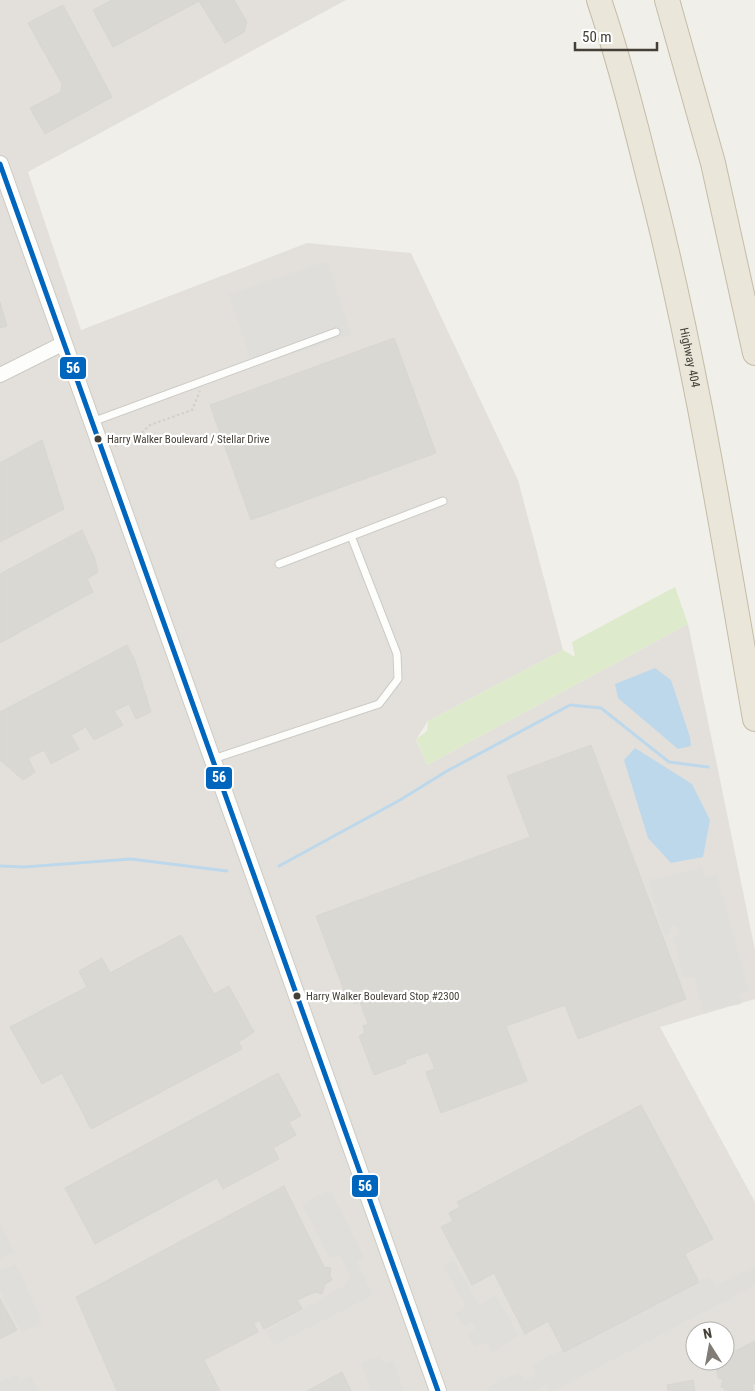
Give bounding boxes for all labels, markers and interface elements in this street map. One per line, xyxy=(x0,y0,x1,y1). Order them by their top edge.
scale bar xyxy=(575,20,658,52)
text: 50 m xyxy=(582,28,612,46)
street label: Highway 404 xyxy=(677,326,703,389)
line badge: 56 xyxy=(59,356,87,380)
text: 56 xyxy=(66,360,80,376)
place label: Harry Walker Boulevard / Stellar Drive xyxy=(107,433,269,446)
marker: Harry Walker Boulevard / Stellar Drive xyxy=(93,434,103,444)
line badge: 56 xyxy=(205,766,233,790)
text: 56 xyxy=(212,769,226,785)
place label: Harry Walker Boulevard Stop #2300 xyxy=(306,990,460,1003)
marker: Harry Walker Boulevard Stop #2300 xyxy=(292,991,302,1001)
line badge: 56 xyxy=(351,1174,379,1198)
text: 56 xyxy=(358,1178,372,1194)
north arrow xyxy=(685,1321,735,1371)
text: N xyxy=(702,1325,713,1342)

